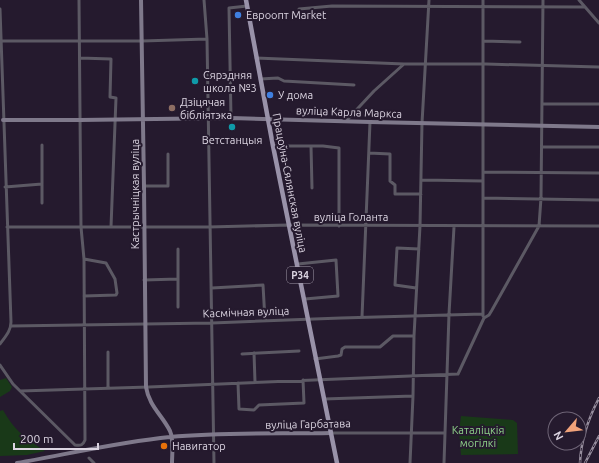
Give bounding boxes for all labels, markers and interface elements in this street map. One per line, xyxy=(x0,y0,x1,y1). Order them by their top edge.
place label: Евроопт Market xyxy=(246,9,327,21)
marker: Евроопт Market xyxy=(233,10,243,20)
place label: Сярэдняя школа №3 xyxy=(203,69,257,94)
marker: Сярэдняя школа №3 xyxy=(190,76,200,86)
place label: У дома xyxy=(278,89,313,101)
marker: У дома xyxy=(265,90,275,100)
place label: Дзіцячая бібліятэка xyxy=(180,96,232,121)
marker: Дзіцячая бібліятэка xyxy=(167,103,177,113)
street label: вуліца Карла Маркса xyxy=(296,104,402,120)
street label: Працоўна-Сялянская вуліца xyxy=(271,112,309,254)
marker: Ветстанцыя xyxy=(227,122,237,132)
place label: Ветстанцыя xyxy=(202,134,262,146)
street label: Кастрычніцкая вуліца xyxy=(129,139,141,249)
street label: вуліца Голанта xyxy=(314,211,388,223)
road number: Р34 xyxy=(287,267,313,283)
street label: Касмічная вуліца xyxy=(202,304,290,320)
north arrow xyxy=(547,411,587,451)
street label: вуліца Гарбатава xyxy=(265,417,351,431)
park label: Каталіцкія могілкі xyxy=(452,424,504,449)
scale bar xyxy=(14,425,98,451)
text: N xyxy=(551,429,565,442)
text: 200 m xyxy=(20,432,53,445)
place label: Навигатор xyxy=(172,440,226,452)
marker: Навигатор xyxy=(159,441,169,451)

